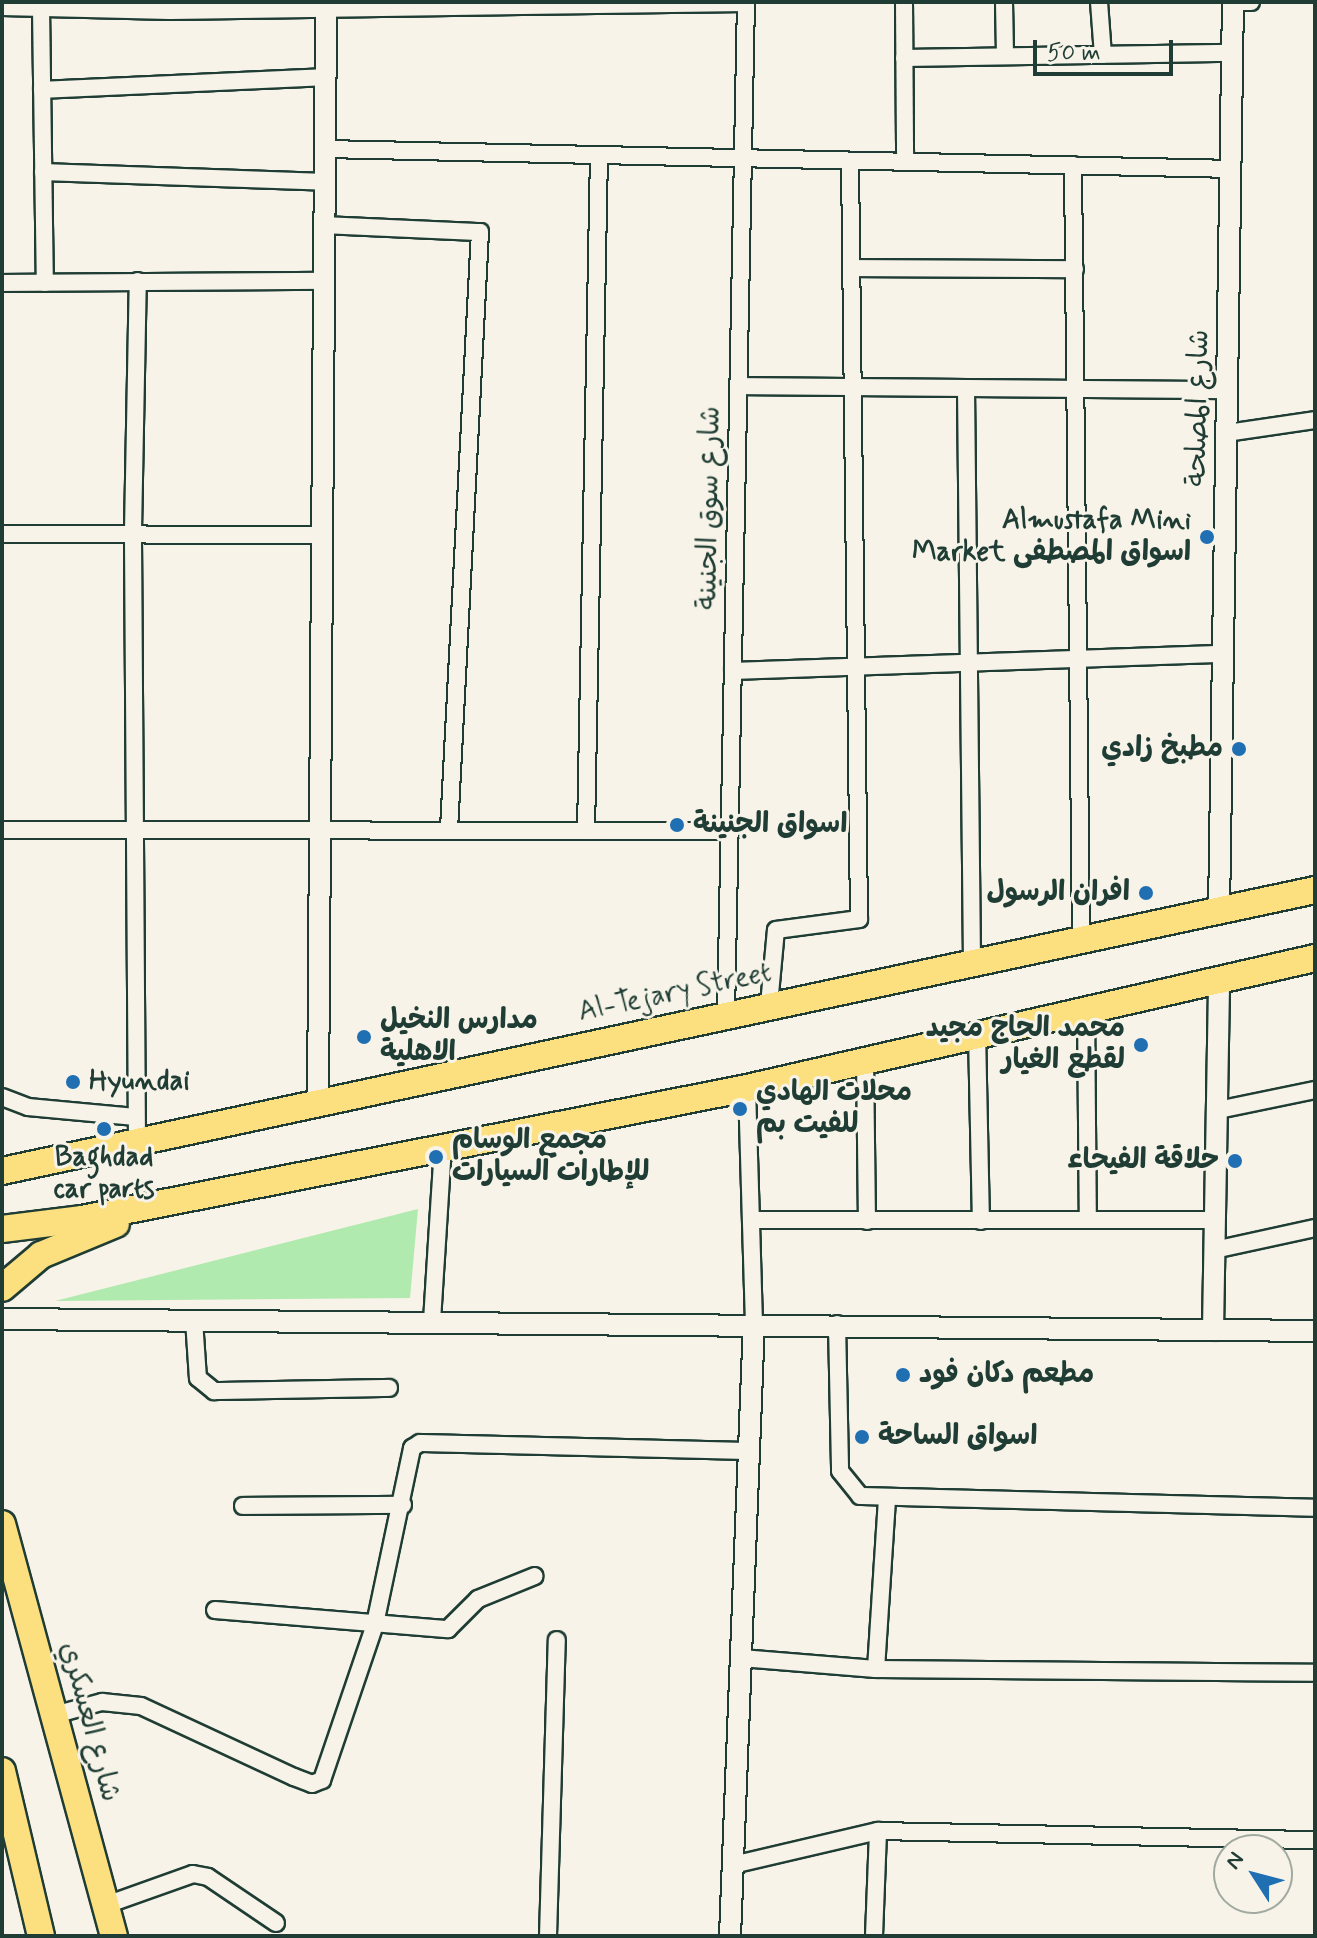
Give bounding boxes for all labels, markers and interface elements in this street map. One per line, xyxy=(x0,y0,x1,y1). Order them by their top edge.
scale bar xyxy=(1037,24,1177,74)
text: 50 m xyxy=(1047,38,1101,69)
street label: شارع المصلحة xyxy=(1181,329,1217,487)
street label: شارع سوق الجنينة xyxy=(691,406,729,610)
place label: Almustafa Mini Market اسواق المصطفى xyxy=(912,504,1191,570)
marker: Almustafa Mini Market اسواق المصطفى xyxy=(1198,528,1216,546)
place label: مطبخ زادي xyxy=(1101,732,1223,766)
marker: مطبخ زادي xyxy=(1230,740,1248,758)
place label: اسواق الجنينة xyxy=(693,808,847,842)
marker: اسواق الجنينة xyxy=(668,816,686,834)
place label: افران الرسول xyxy=(987,876,1130,910)
marker: افران الرسول xyxy=(1137,884,1155,902)
street label: Al-Tejary Street xyxy=(573,956,777,1030)
place label: مدارس النخيل الاهلية xyxy=(380,1004,538,1070)
place label: محمد الحاج مجيد لقطع الغيار xyxy=(926,1012,1125,1078)
marker: مدارس النخيل الاهلية xyxy=(355,1028,373,1046)
marker: محمد الحاج مجيد لقطع الغيار xyxy=(1132,1036,1150,1054)
place label: Hyundai xyxy=(89,1065,190,1099)
marker: Hyundai xyxy=(64,1073,82,1091)
place label: محلات الهادي للفيت بم xyxy=(756,1076,912,1142)
marker: محلات الهادي للفيت بم xyxy=(731,1100,749,1118)
marker: Baghdad car parts xyxy=(95,1120,113,1138)
place label: مجمع الوسام للإطارات السيارات xyxy=(452,1124,649,1190)
place label: Baghdad car parts xyxy=(50,1141,158,1207)
place label: حلاقة الفيحاء xyxy=(1067,1144,1219,1178)
marker: مجمع الوسام للإطارات السيارات xyxy=(427,1148,445,1166)
marker: حلاقة الفيحاء xyxy=(1226,1152,1244,1170)
place label: مطعم دكان فود xyxy=(919,1358,1094,1392)
marker: مطعم دكان فود xyxy=(894,1366,912,1384)
place label: اسواق الساحة xyxy=(878,1420,1037,1454)
marker: اسواق الساحة xyxy=(853,1428,871,1446)
street label: شارع العسكري xyxy=(52,1639,126,1805)
north arrow xyxy=(1213,1834,1293,1914)
text: N xyxy=(1220,1847,1251,1875)

